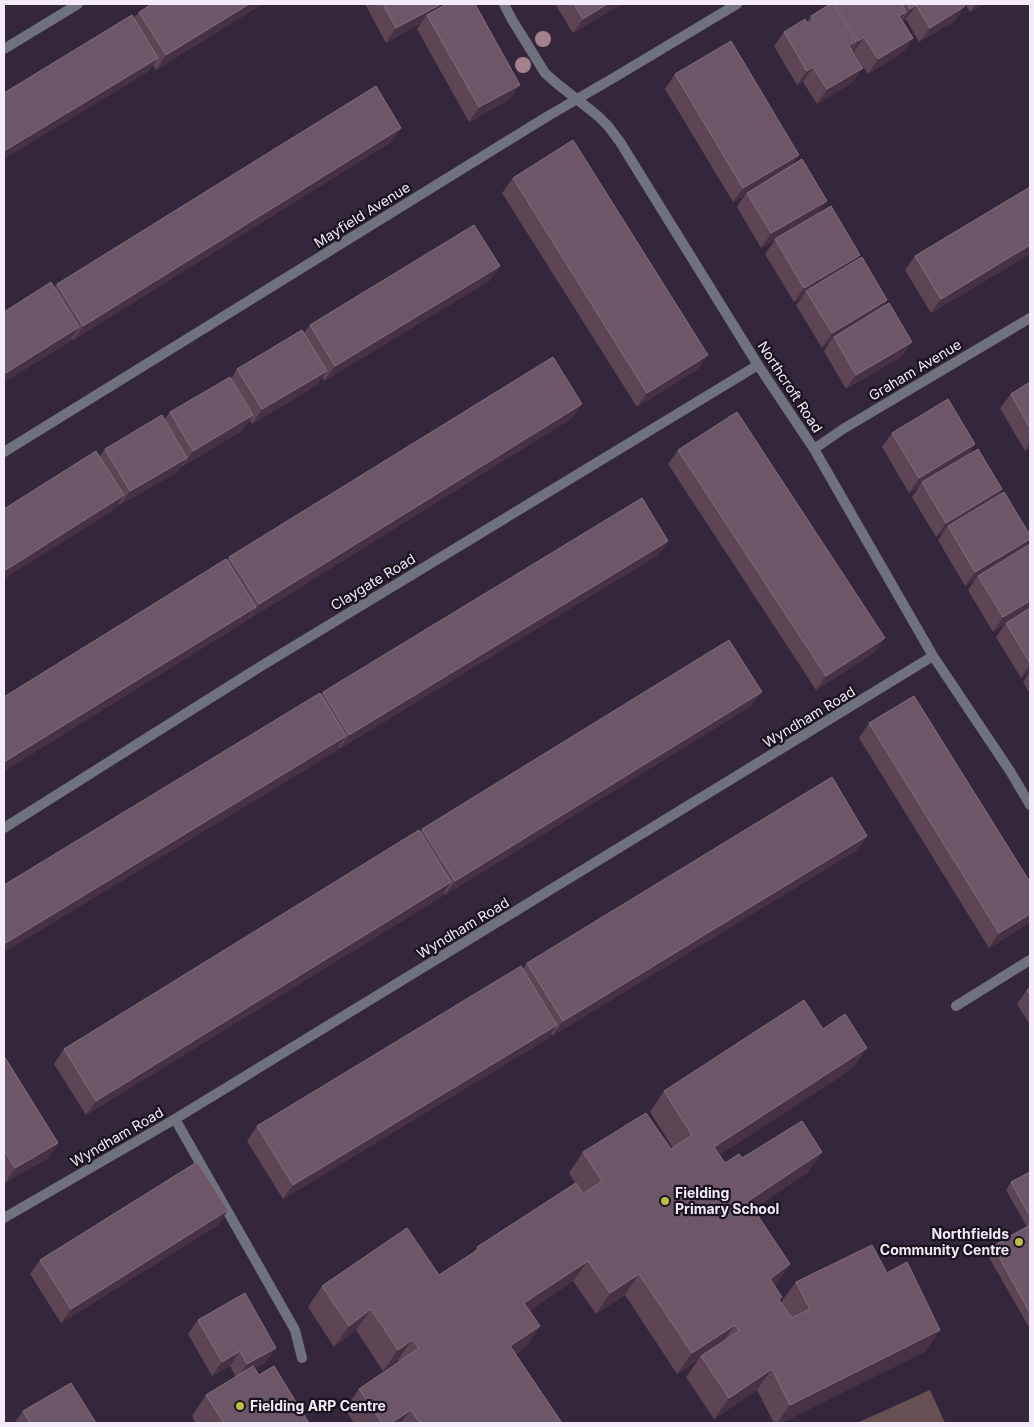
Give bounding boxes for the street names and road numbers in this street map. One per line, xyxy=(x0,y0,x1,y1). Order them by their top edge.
street label: Mayfield Avenue xyxy=(311,178,413,251)
street label: Graham Avenue xyxy=(865,335,964,404)
street label: Northcroft Road xyxy=(755,338,826,436)
street label: Claygate Road xyxy=(327,550,418,613)
street label: Wyndham Road xyxy=(760,682,858,751)
street label: Wyndham Road xyxy=(414,893,512,962)
street label: Wyndham Road xyxy=(67,1103,166,1170)

